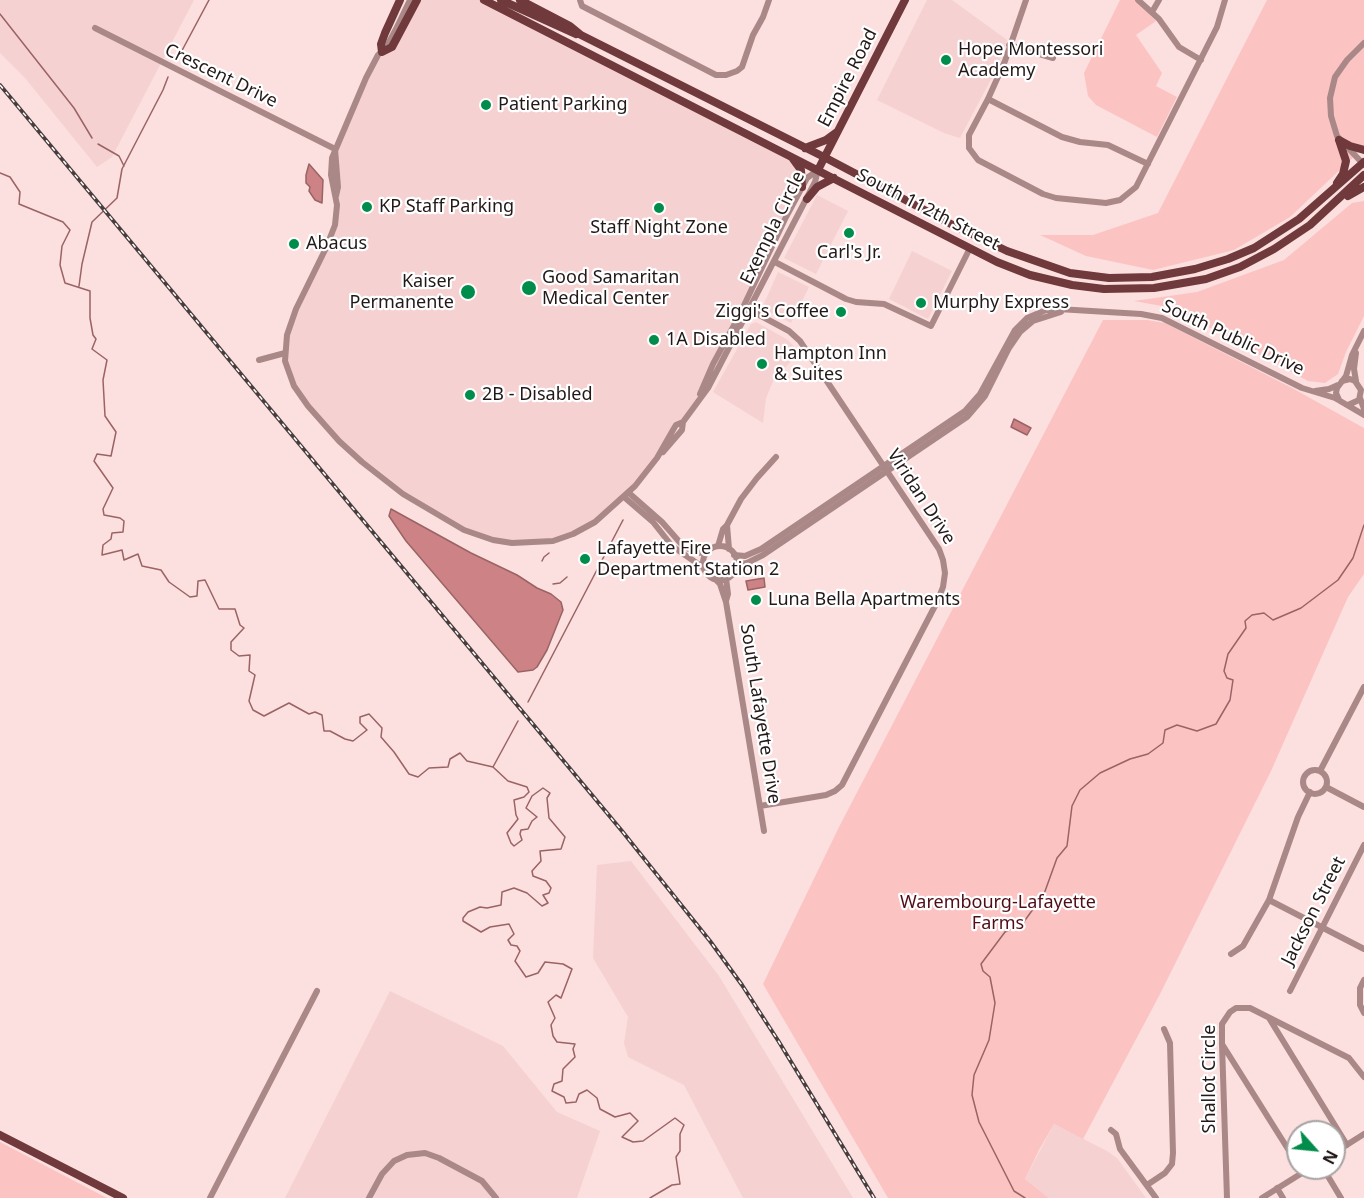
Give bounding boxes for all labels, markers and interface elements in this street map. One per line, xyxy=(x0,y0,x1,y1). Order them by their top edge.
street label: Empire Road xyxy=(814,25,882,131)
street label: Crescent Drive xyxy=(161,39,281,113)
place label: Hope Montessori Academy xyxy=(958,39,1103,82)
marker: Hope Montessori Academy xyxy=(939,53,953,67)
place label: Patient Parking xyxy=(498,94,627,116)
marker: Patient Parking xyxy=(479,98,493,112)
street label: South 112th Street xyxy=(853,165,1003,255)
street label: Exempla Circle xyxy=(736,168,810,288)
place label: KP Staff Parking xyxy=(379,196,514,218)
marker: KP Staff Parking xyxy=(360,200,374,214)
marker: Staff Night Zone xyxy=(652,201,666,215)
place label: Staff Night Zone xyxy=(590,217,728,239)
marker: Carl's Jr. xyxy=(842,226,856,240)
place label: Abacus xyxy=(306,233,367,255)
marker: Abacus xyxy=(287,237,301,251)
place label: Carl's Jr. xyxy=(817,242,881,264)
place label: Good Samaritan Medical Center xyxy=(542,267,679,310)
place label: Kaiser Permanente xyxy=(350,271,454,314)
marker: Good Samaritan Medical Center xyxy=(520,279,538,297)
marker: Kaiser Permanente xyxy=(459,283,477,301)
place label: Murphy Express xyxy=(933,292,1069,314)
marker: Murphy Express xyxy=(914,296,928,310)
street label: South Public Drive xyxy=(1158,296,1308,380)
place label: Ziggi's Coffee xyxy=(716,301,829,323)
marker: Ziggi's Coffee xyxy=(834,305,848,319)
place label: 1A Disabled xyxy=(666,329,766,351)
marker: 1A Disabled xyxy=(647,333,661,347)
place label: Hampton Inn & Suites xyxy=(774,343,887,386)
marker: Hampton Inn & Suites xyxy=(755,357,769,371)
place label: 2B - Disabled xyxy=(482,384,593,406)
marker: 2B - Disabled xyxy=(463,388,477,402)
street label: Viridan Drive xyxy=(882,445,960,549)
place label: Lafayette Fire Department Station 2 xyxy=(597,538,779,580)
marker: Lafayette Fire Department Station 2 xyxy=(578,552,592,566)
place label: Luna Bella Apartments xyxy=(768,589,960,611)
marker: Luna Bella Apartments xyxy=(749,593,763,607)
street label: South Lafayette Drive xyxy=(735,623,785,805)
street label: Jackson Street xyxy=(1277,853,1351,969)
park label: Warembourg-Lafayette Farms xyxy=(900,892,1096,934)
street label: Shallot Circle xyxy=(1199,1025,1221,1133)
north arrow xyxy=(1286,1120,1346,1180)
text: N xyxy=(1318,1146,1343,1168)

